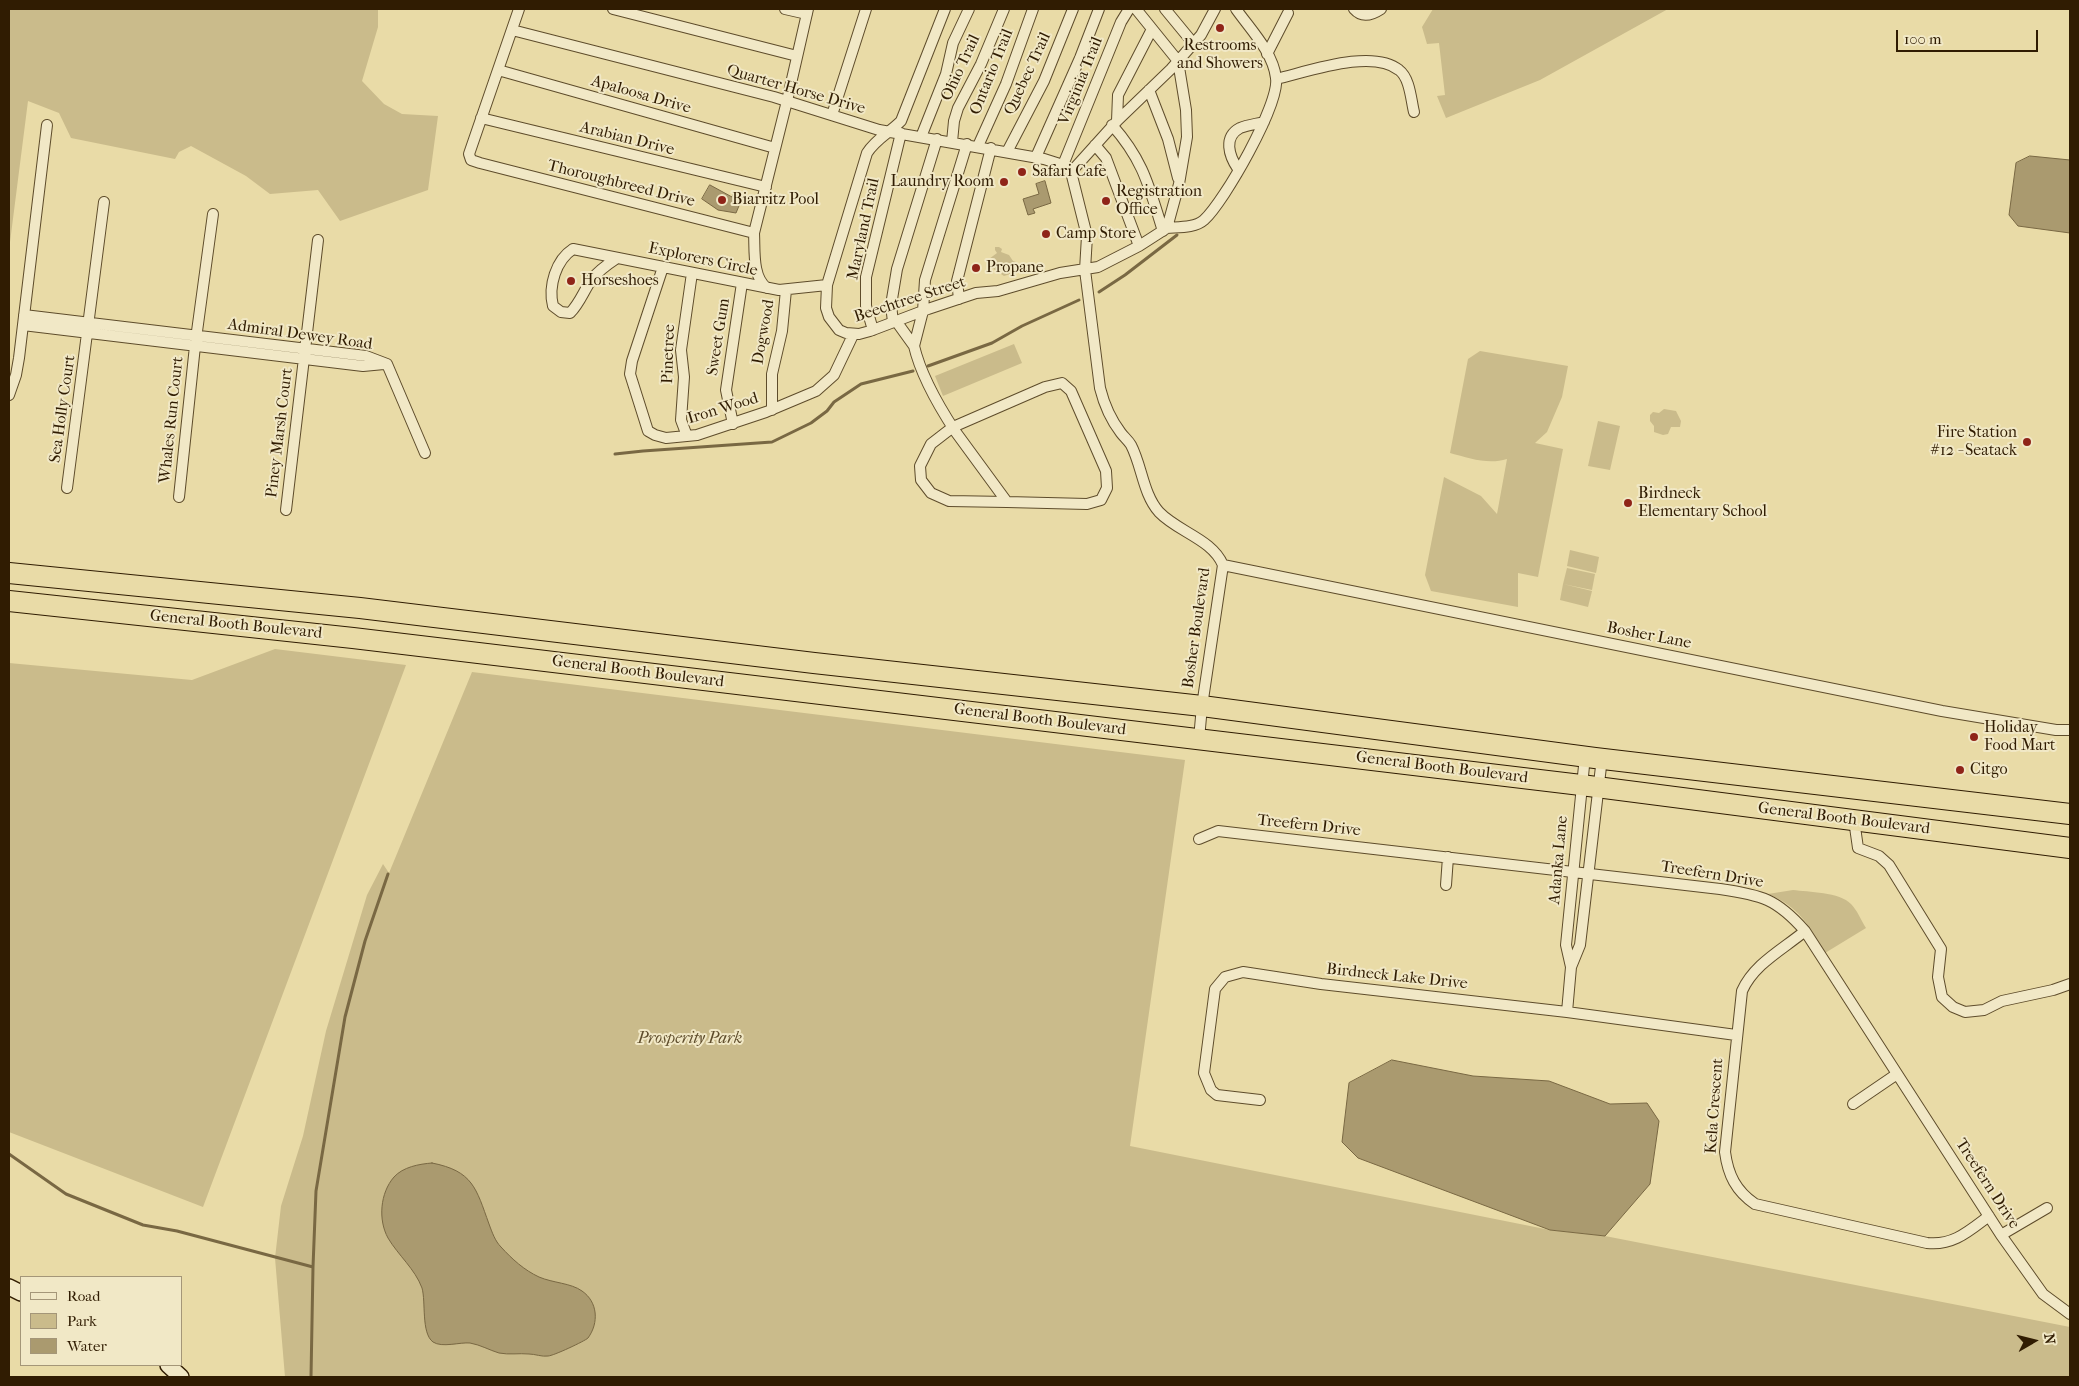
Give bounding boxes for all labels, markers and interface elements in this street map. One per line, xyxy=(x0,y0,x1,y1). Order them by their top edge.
scale bar xyxy=(1899,20,2042,52)
marker: Restrooms and Showers xyxy=(1214,22,1226,34)
street label: Ontario Trail xyxy=(966,26,1018,118)
street label: Quebec Trail xyxy=(1000,30,1056,118)
text: 100 m xyxy=(1904,30,1942,48)
street label: Ohio Trail xyxy=(937,32,985,104)
street label: Virginia Trail xyxy=(1055,34,1107,128)
place label: Restrooms and Showers xyxy=(1177,36,1263,74)
street label: Quarter Horse Drive xyxy=(725,61,867,119)
street label: Apaloosa Drive xyxy=(589,72,693,118)
street label: Arabian Drive xyxy=(578,118,676,160)
street label: Thoroughbreed Drive xyxy=(545,156,697,212)
place label: Safari Cafe xyxy=(1032,162,1106,182)
marker: Safari Cafe xyxy=(1016,166,1028,178)
place label: Laundry Room xyxy=(890,172,994,192)
street label: Maryland Trail xyxy=(844,176,884,282)
marker: Laundry Room xyxy=(998,176,1010,188)
place label: Registration Office xyxy=(1116,182,1202,220)
place label: Biarritz Pool xyxy=(732,190,819,210)
marker: Biarritz Pool xyxy=(716,194,728,206)
marker: Registration Office xyxy=(1100,195,1112,207)
place label: Camp Store xyxy=(1056,224,1136,244)
marker: Camp Store xyxy=(1040,228,1052,240)
street label: Explorers Circle xyxy=(647,239,759,281)
place label: Propane xyxy=(986,258,1044,278)
marker: Propane xyxy=(970,262,982,274)
place label: Horseshoes xyxy=(581,271,659,291)
street label: Beechtree Street xyxy=(852,273,968,327)
marker: Horseshoes xyxy=(565,275,577,287)
street label: Sweet Gum xyxy=(703,297,735,377)
street label: Dogwood xyxy=(749,298,779,366)
street label: Admiral Dewey Road xyxy=(226,315,374,355)
street label: Pinetree xyxy=(658,324,680,384)
street label: Sea Holly Court xyxy=(46,354,80,464)
street label: Whales Run Court xyxy=(156,356,188,484)
street label: Piney Marsh Court xyxy=(263,367,297,499)
street label: Iron Wood xyxy=(685,389,761,429)
place label: Fire Station #12 - Seatack xyxy=(1930,423,2017,461)
marker: Fire Station #12 - Seatack xyxy=(2021,436,2033,448)
place label: Birdneck Elementary School xyxy=(1638,484,1767,522)
marker: Birdneck Elementary School xyxy=(1622,497,1634,509)
street label: Bosher Boulevard xyxy=(1179,567,1215,689)
street label: General Booth Boulevard xyxy=(149,606,323,644)
street label: Bosher Lane xyxy=(1605,618,1693,654)
street label: General Booth Boulevard xyxy=(551,652,725,692)
street label: General Booth Boulevard xyxy=(953,700,1127,740)
place label: Holiday Food Mart xyxy=(1984,718,2056,756)
marker: Holiday Food Mart xyxy=(1968,731,1980,743)
street label: General Booth Boulevard xyxy=(1355,748,1529,788)
place label: Citgo xyxy=(1970,760,2008,780)
marker: Citgo xyxy=(1954,764,1966,776)
street label: General Booth Boulevard xyxy=(1757,799,1931,839)
street label: Treefern Drive xyxy=(1256,811,1362,841)
street label: Adanka Lane xyxy=(1546,815,1572,905)
street label: Treefern Drive xyxy=(1659,857,1765,893)
street label: Birdneck Lake Drive xyxy=(1325,960,1469,994)
park label: Prosperity Park xyxy=(638,1029,742,1049)
street label: Kela Crescent xyxy=(1702,1058,1728,1154)
street label: Treefern Drive xyxy=(1951,1135,2023,1233)
legend xyxy=(20,1276,182,1366)
text: Road xyxy=(67,1287,100,1305)
text: Park xyxy=(67,1312,97,1330)
north arrow xyxy=(2009,1316,2059,1366)
text: N xyxy=(2040,1332,2059,1345)
text: Water xyxy=(67,1337,107,1355)

